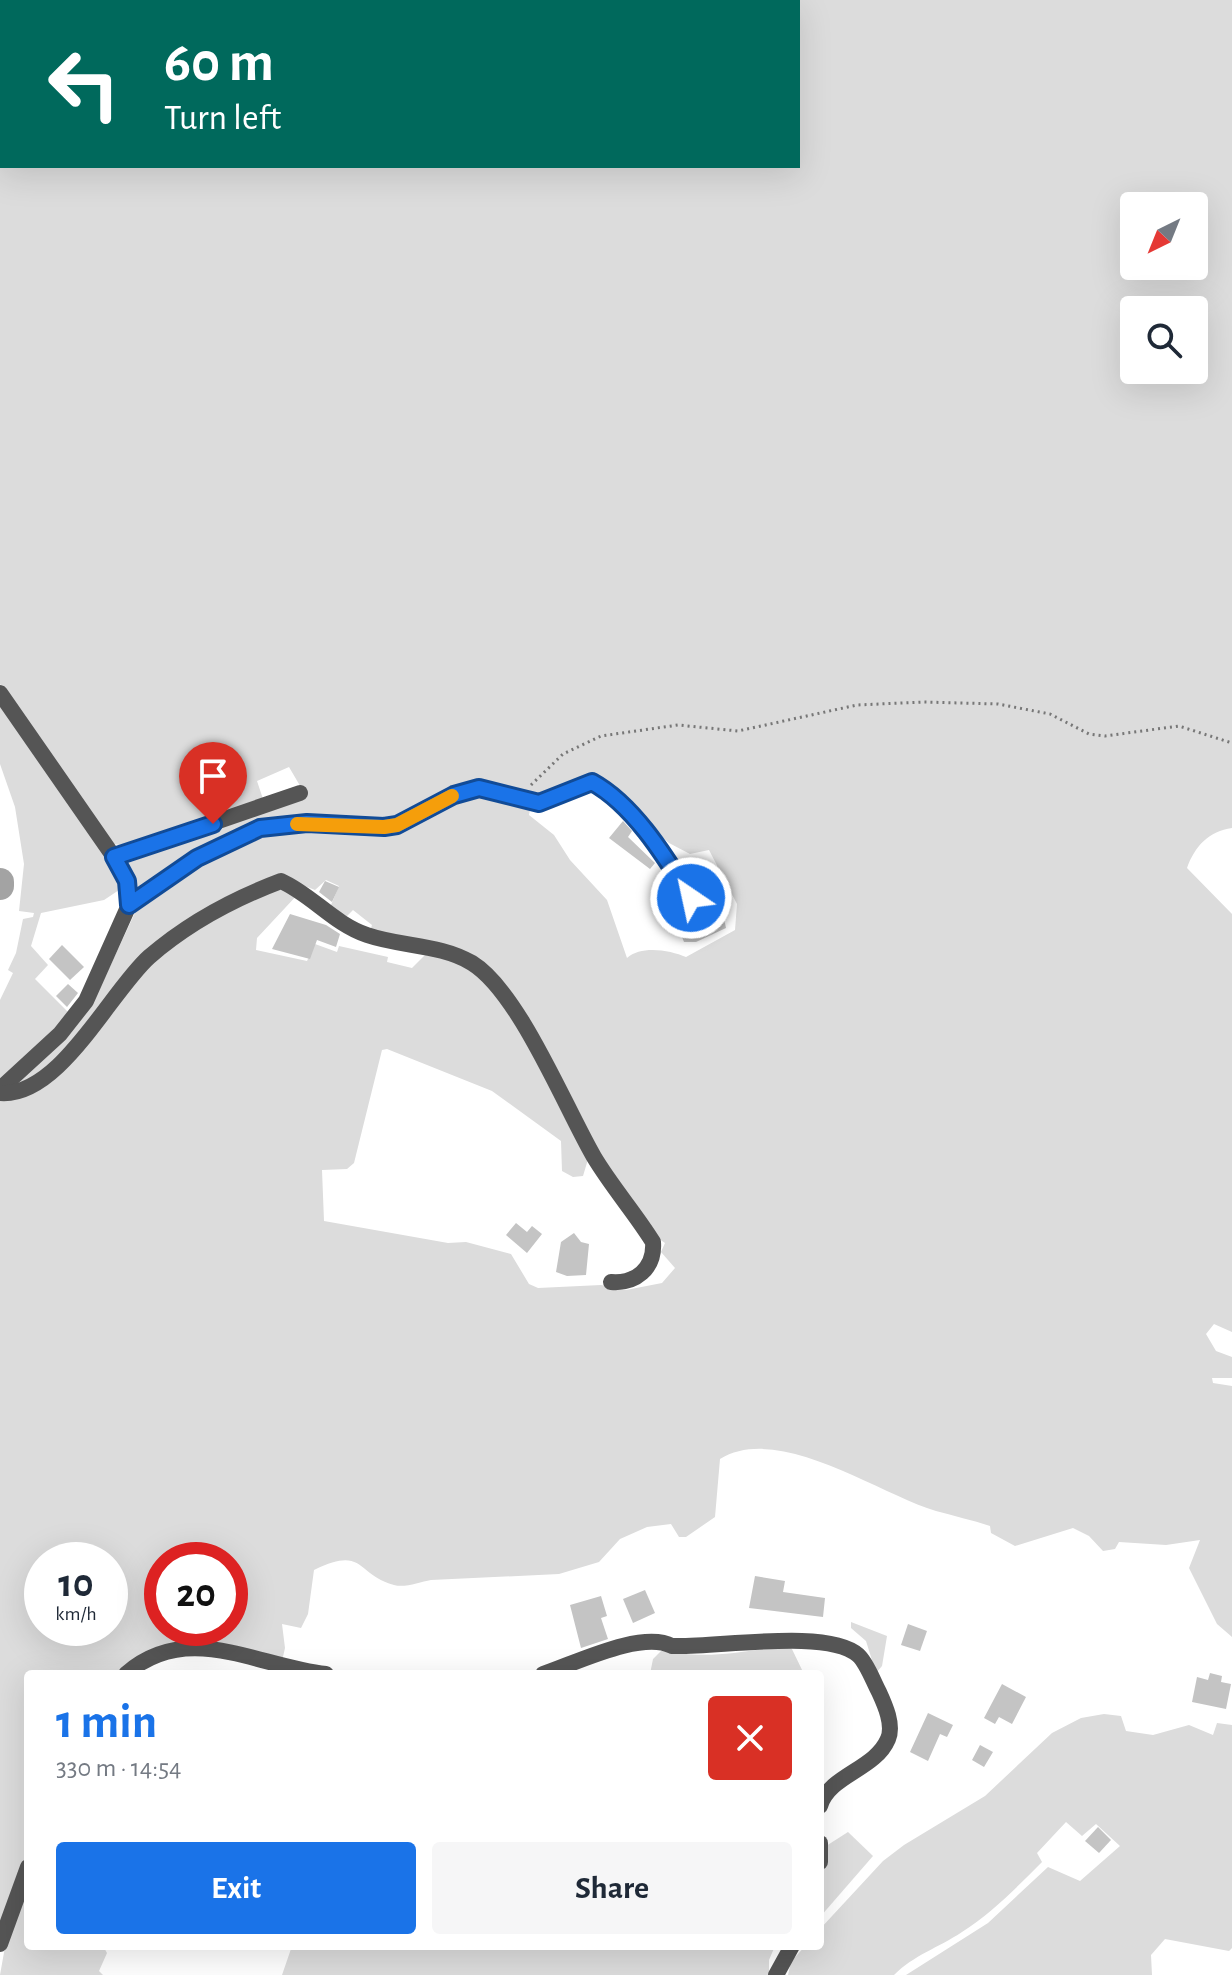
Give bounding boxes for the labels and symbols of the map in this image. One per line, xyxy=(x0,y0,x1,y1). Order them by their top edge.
north arrow xyxy=(1120,192,1208,280)
pin xyxy=(179,742,247,824)
position arrow xyxy=(649,856,733,940)
speed limit sign: 20 xyxy=(144,1542,248,1646)

